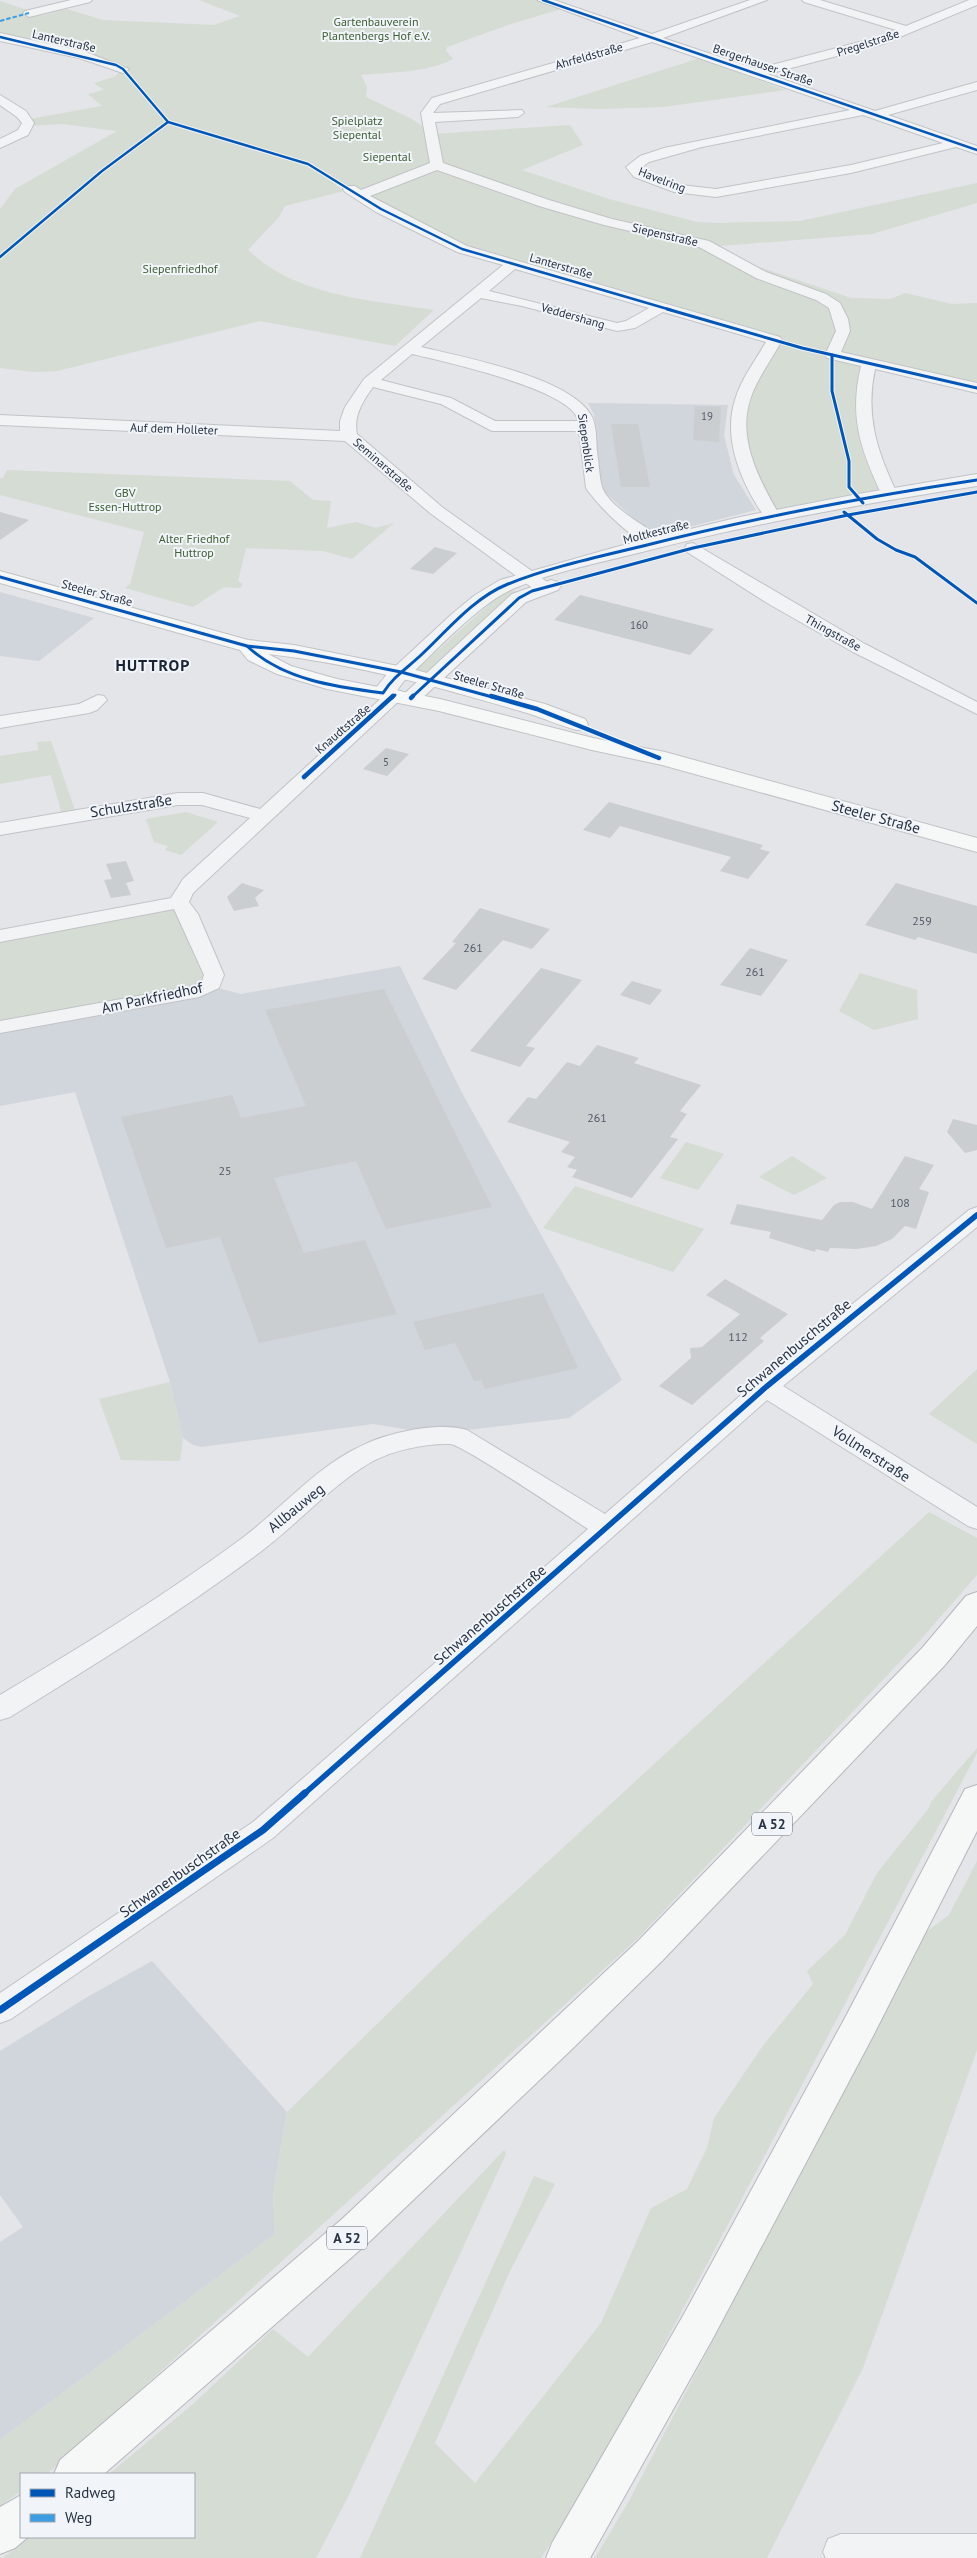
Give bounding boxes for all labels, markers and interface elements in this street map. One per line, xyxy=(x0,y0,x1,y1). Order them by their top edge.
park label: Gartenbauverein Plantenbergs Hof e.V. xyxy=(322,14,430,43)
street label: Pregelstraße xyxy=(835,25,901,60)
street label: Lanterstraße xyxy=(31,26,97,55)
street label: Ahrfeldstraße xyxy=(553,39,624,72)
street label: Bergerhauser Straße xyxy=(711,40,815,89)
park label: Spielplatz Siepental xyxy=(331,113,383,142)
park label: Siepental xyxy=(363,149,412,164)
street label: Havelring xyxy=(636,164,688,195)
street label: Siepenstraße xyxy=(631,220,700,249)
street label: Lanterstraße xyxy=(528,249,594,282)
park label: Siepenfriedhof xyxy=(142,261,219,276)
street label: Veddershang xyxy=(538,299,607,332)
house number: 19 xyxy=(701,409,713,423)
street label: Siepenblick xyxy=(575,413,598,474)
street label: Auf dem Holleter xyxy=(130,419,218,438)
street label: Seminarstraße xyxy=(350,435,416,495)
park label: GBV Essen-Huttrop xyxy=(88,485,162,514)
street label: Moltkestraße xyxy=(621,516,690,547)
park label: Alter Friedhof Huttrop xyxy=(159,531,230,560)
street label: Steeler Straße xyxy=(60,576,134,609)
street label: Thingstraße xyxy=(803,611,864,654)
house number: 160 xyxy=(630,618,648,632)
district label: HUTTROP xyxy=(116,655,190,675)
street label: Steeler Straße xyxy=(452,667,526,702)
street label: Knaudtstraße xyxy=(312,700,374,757)
house number: 5 xyxy=(383,755,389,769)
street label: Schulzstraße xyxy=(89,790,173,821)
street label: Steeler Straße xyxy=(830,796,923,837)
house number: 259 xyxy=(912,913,932,928)
house number: 261 xyxy=(463,940,483,955)
house number: 261 xyxy=(745,964,765,979)
street label: Am Parkfriedhof xyxy=(100,977,205,1018)
house number: 261 xyxy=(587,1110,607,1125)
house number: 25 xyxy=(218,1163,232,1178)
house number: 108 xyxy=(890,1195,910,1210)
street label: Schwanenbuschstraße xyxy=(733,1294,855,1401)
house number: 112 xyxy=(728,1329,748,1344)
street label: Vollmerstraße xyxy=(828,1421,914,1486)
street label: Allbauweg xyxy=(263,1479,328,1536)
street label: Schwanenbuschstraße xyxy=(429,1560,550,1669)
road number: A 52 xyxy=(752,1812,792,1836)
street label: Schwanenbuschstraße xyxy=(116,1824,244,1921)
road number: A 52 xyxy=(327,2226,367,2250)
legend xyxy=(20,2473,195,2538)
text: Radweg xyxy=(65,2483,116,2502)
text: Weg xyxy=(65,2508,92,2527)

